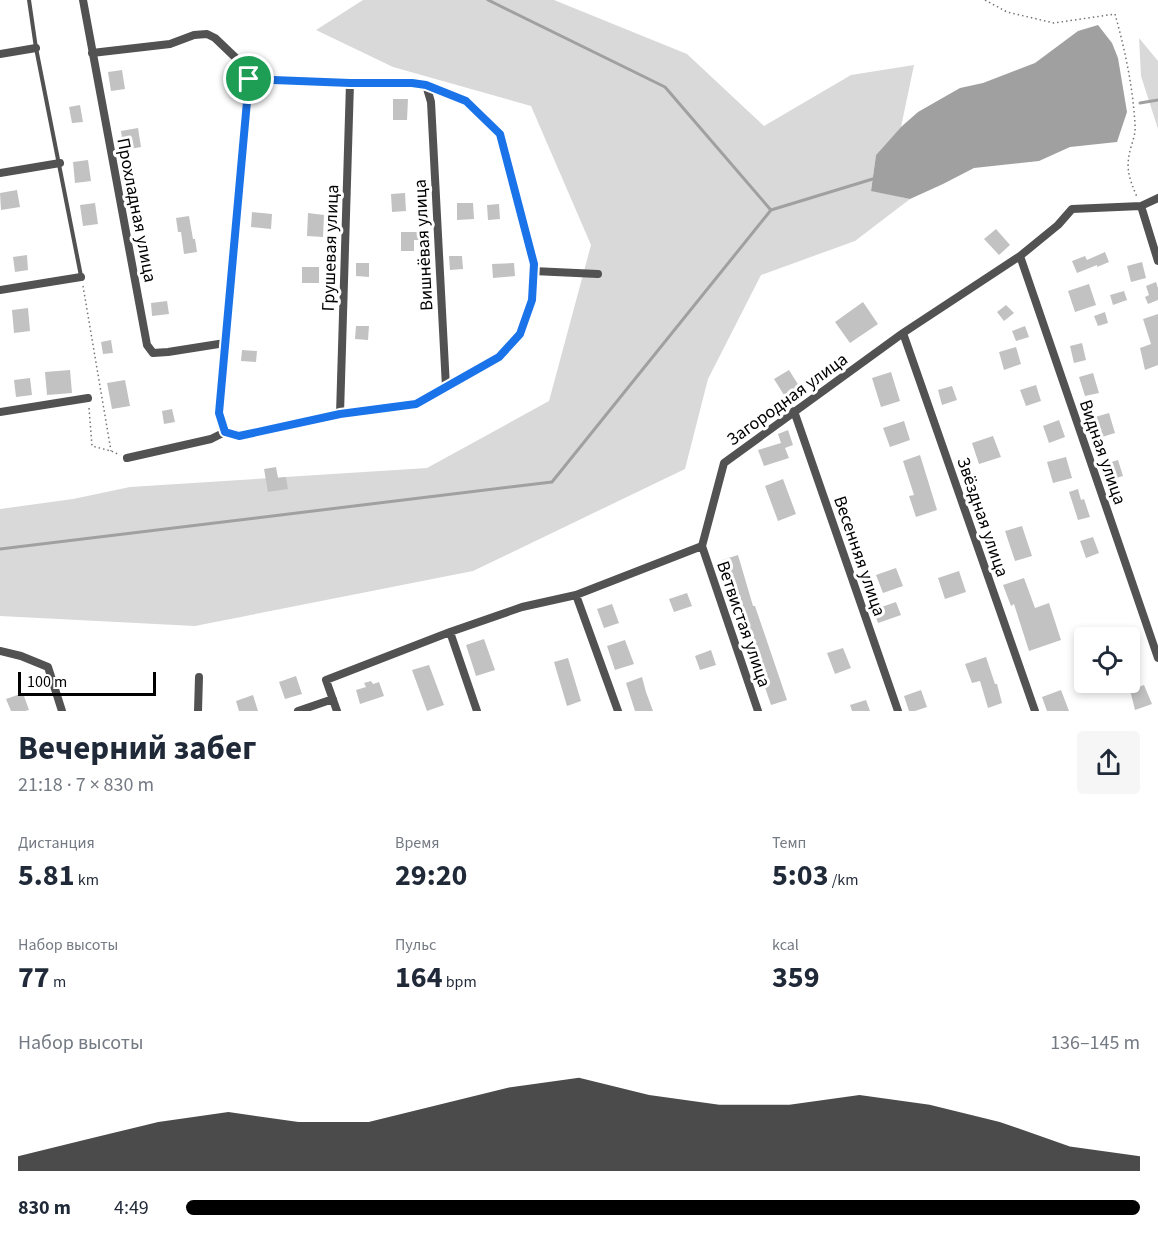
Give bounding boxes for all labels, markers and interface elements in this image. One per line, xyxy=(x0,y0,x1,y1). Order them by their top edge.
pin xyxy=(223,53,274,104)
icon: arrive xyxy=(232,62,265,95)
street label: Прохладная улица xyxy=(110,136,163,284)
street label: Вишнёвая улица xyxy=(408,179,439,311)
street label: Грушевая улица xyxy=(316,184,345,312)
street label: Загородная улица xyxy=(722,347,853,452)
street label: Видная улица xyxy=(1073,396,1132,508)
street label: Звёздная улица xyxy=(950,454,1015,580)
street label: Весенняя улица xyxy=(827,493,892,620)
street label: Ветвистая улица xyxy=(710,558,777,691)
map controls xyxy=(1074,627,1140,693)
button: locate xyxy=(1074,627,1140,693)
scale bar xyxy=(18,669,156,696)
text: 100 m xyxy=(27,671,67,693)
text: Вечерний забег xyxy=(18,725,256,772)
button: share xyxy=(1077,731,1140,794)
text: 21:18 · 7 × 830 m xyxy=(18,771,154,799)
text: Дистанция xyxy=(18,832,95,854)
text: Время xyxy=(395,832,440,854)
text: Темп xyxy=(772,832,806,854)
text: 5.81 xyxy=(18,854,75,897)
text: 29:20 xyxy=(395,854,467,897)
text: 5:03 xyxy=(772,854,829,897)
text: km xyxy=(75,869,99,891)
text: /km xyxy=(829,869,859,891)
text: Набор высоты xyxy=(18,934,118,956)
text: Пульс xyxy=(395,934,436,956)
text: kcal xyxy=(772,934,799,956)
text: 77 xyxy=(18,956,50,999)
text: 164 xyxy=(395,956,443,999)
text: 359 xyxy=(772,956,820,999)
text: m xyxy=(50,971,66,993)
text: bpm xyxy=(443,971,477,993)
text: Набор высоты xyxy=(18,1029,143,1057)
text: 136–145 m xyxy=(1050,1029,1140,1057)
text: 830 m xyxy=(18,1194,71,1222)
text: 4:49 xyxy=(114,1194,149,1222)

